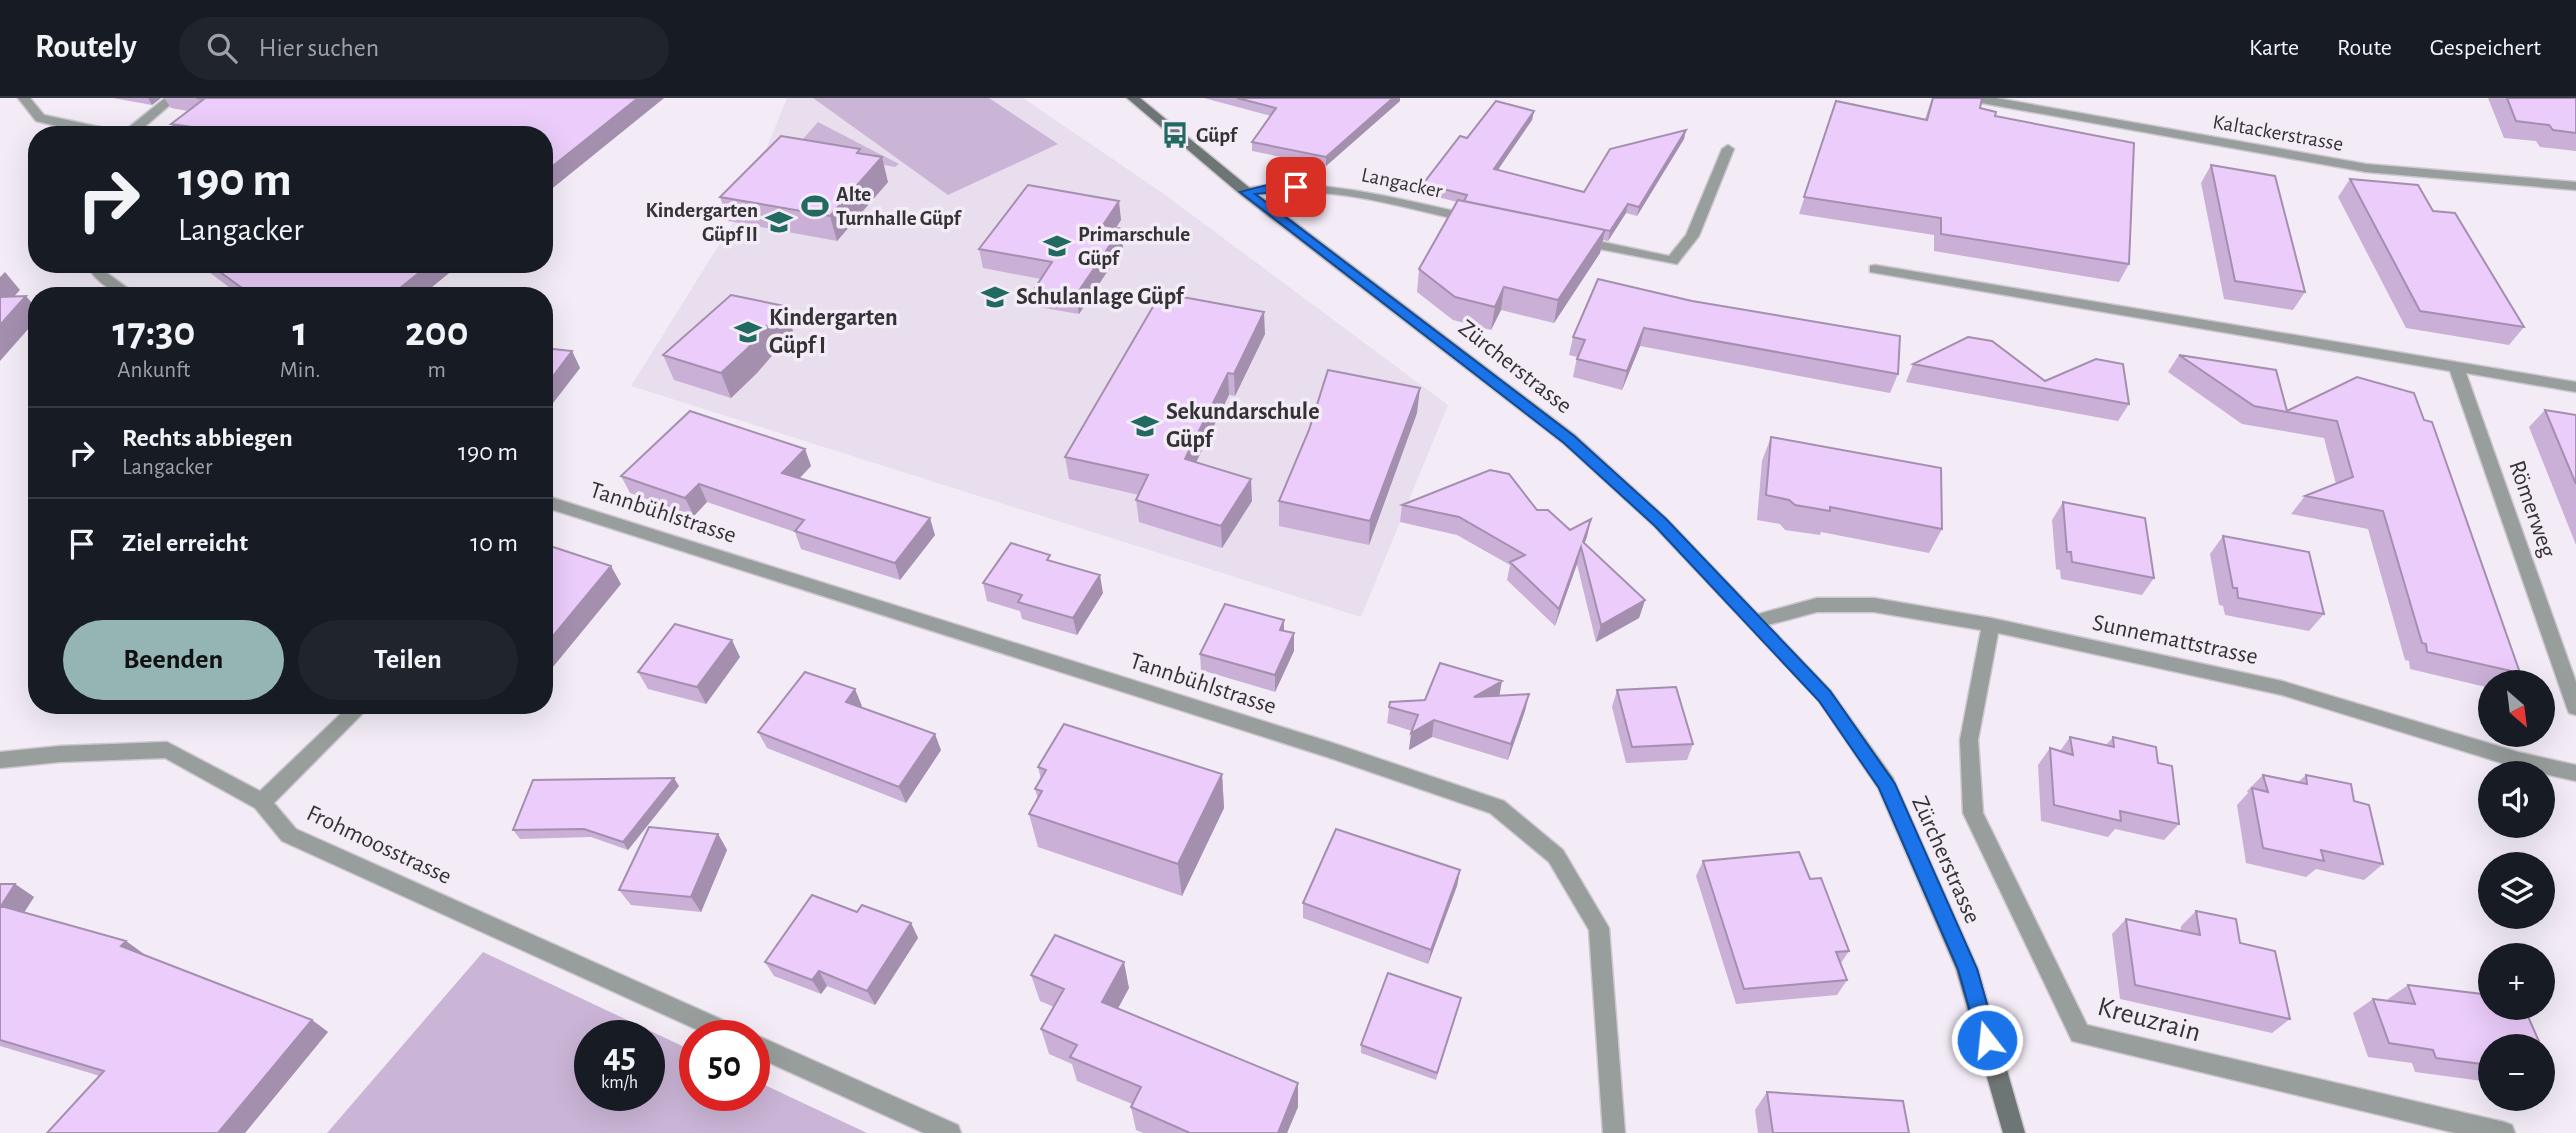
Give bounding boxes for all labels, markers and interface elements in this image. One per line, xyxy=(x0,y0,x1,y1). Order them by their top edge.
search box xyxy=(179,17,669,80)
icon: search xyxy=(203,29,241,67)
text: Routely xyxy=(35,31,137,64)
text: Hier suchen xyxy=(259,35,379,61)
text: Karte xyxy=(2249,36,2299,60)
text: Route xyxy=(2337,36,2392,60)
text: Gespeichert xyxy=(2430,36,2541,60)
street label: Kaltackerstrasse xyxy=(2211,111,2345,155)
bus stop icon: Güpf xyxy=(1160,120,1190,150)
place label: Güpf xyxy=(1196,125,1239,146)
icon: right xyxy=(63,154,154,245)
text: 190 m xyxy=(178,156,292,205)
pin xyxy=(1266,157,1326,217)
street label: Langacker xyxy=(1359,164,1445,202)
icon: arrive xyxy=(1277,168,1315,206)
place label: Alte Turnhalle Güpf xyxy=(836,184,962,229)
sports icon: Alte Turnhalle Güpf xyxy=(800,191,830,221)
place label: Kindergarten Güpf II xyxy=(645,200,758,245)
school or university icon: Kindergarten Güpf II xyxy=(764,207,794,237)
text: Langacker xyxy=(178,214,304,246)
place label: Primarschule Güpf xyxy=(1078,224,1190,269)
school or university icon: Primarschule Güpf xyxy=(1042,231,1072,261)
school or university icon: Schulanlage Güpf xyxy=(980,282,1010,312)
place label: Schulanlage Güpf xyxy=(1016,285,1186,309)
place label: Kindergarten Güpf I xyxy=(769,306,898,358)
text: 17:30 xyxy=(112,311,195,353)
text: 1 xyxy=(293,311,308,353)
text: 200 xyxy=(405,311,469,353)
street label: Zürcherstrasse xyxy=(1454,316,1576,418)
school or university icon: Kindergarten Güpf I xyxy=(733,317,763,347)
text: Ankunft xyxy=(117,359,190,382)
text: Min. xyxy=(280,359,321,382)
text: m xyxy=(428,359,446,382)
place label: Sekundarschule Güpf xyxy=(1166,400,1319,452)
school or university icon: Sekundarschule Güpf xyxy=(1130,411,1160,441)
text: Rechts abbiegen xyxy=(122,425,293,451)
icon: right xyxy=(63,434,101,472)
text: 190 m xyxy=(458,439,518,465)
text: Langacker xyxy=(122,456,212,479)
street label: Römerweg xyxy=(2504,458,2560,561)
street label: Tannbühlstrasse xyxy=(587,478,739,548)
icon: arrive xyxy=(63,525,101,563)
text: Ziel erreicht xyxy=(122,530,248,556)
text: 10 m xyxy=(470,530,518,556)
street label: Sunnemattstrasse xyxy=(2090,611,2260,669)
button: Beenden xyxy=(63,620,284,700)
button: Teilen xyxy=(298,620,518,700)
street label: Tannbühlstrasse xyxy=(1127,649,1279,719)
north arrow xyxy=(2478,670,2555,747)
map controls xyxy=(2478,670,2555,1111)
button: sound xyxy=(2478,761,2555,838)
street label: Zürcherstrasse xyxy=(1907,793,1985,927)
street label: Frohmoosstrasse xyxy=(303,801,455,889)
button: layers xyxy=(2478,852,2555,929)
button: + xyxy=(2478,943,2555,1020)
street label: Kreuzrain xyxy=(2094,993,2204,1047)
position arrow xyxy=(1950,1003,2024,1077)
speed limit sign: 50 xyxy=(679,1020,770,1111)
button: − xyxy=(2478,1034,2555,1111)
text: 45 xyxy=(603,1039,636,1074)
text: km/h xyxy=(601,1074,638,1092)

